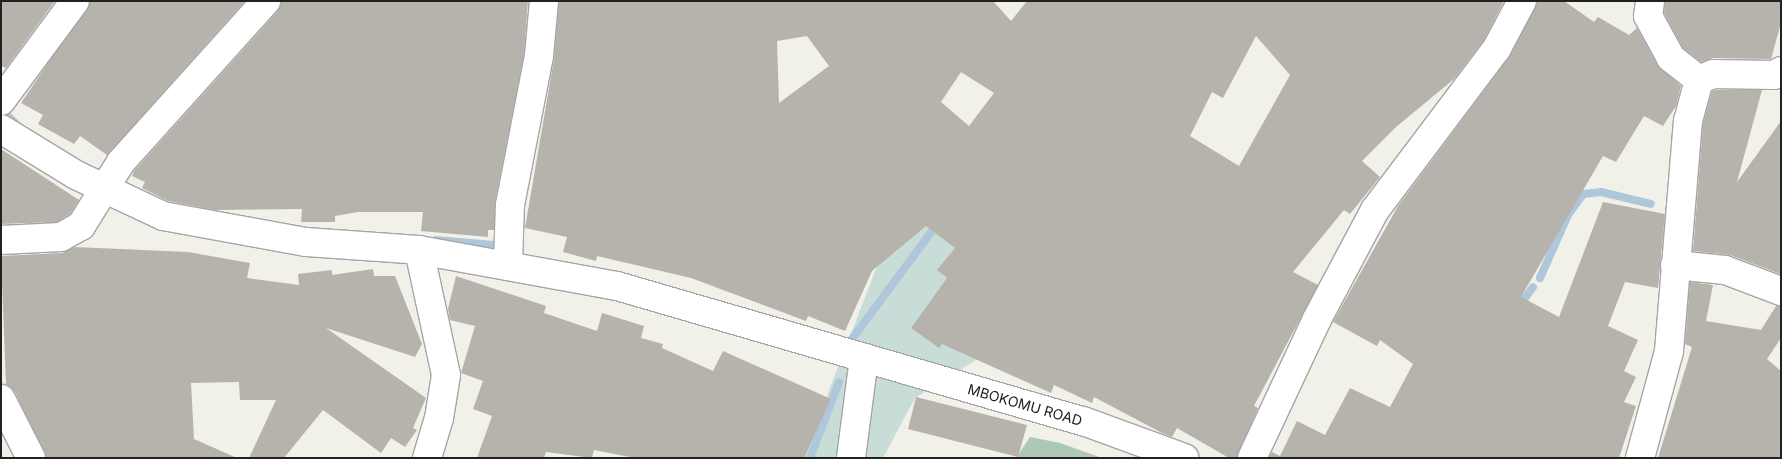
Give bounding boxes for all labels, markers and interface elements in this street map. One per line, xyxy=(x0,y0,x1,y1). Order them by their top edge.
street label: MBOKOMU ROAD xyxy=(966,381,1084,429)

